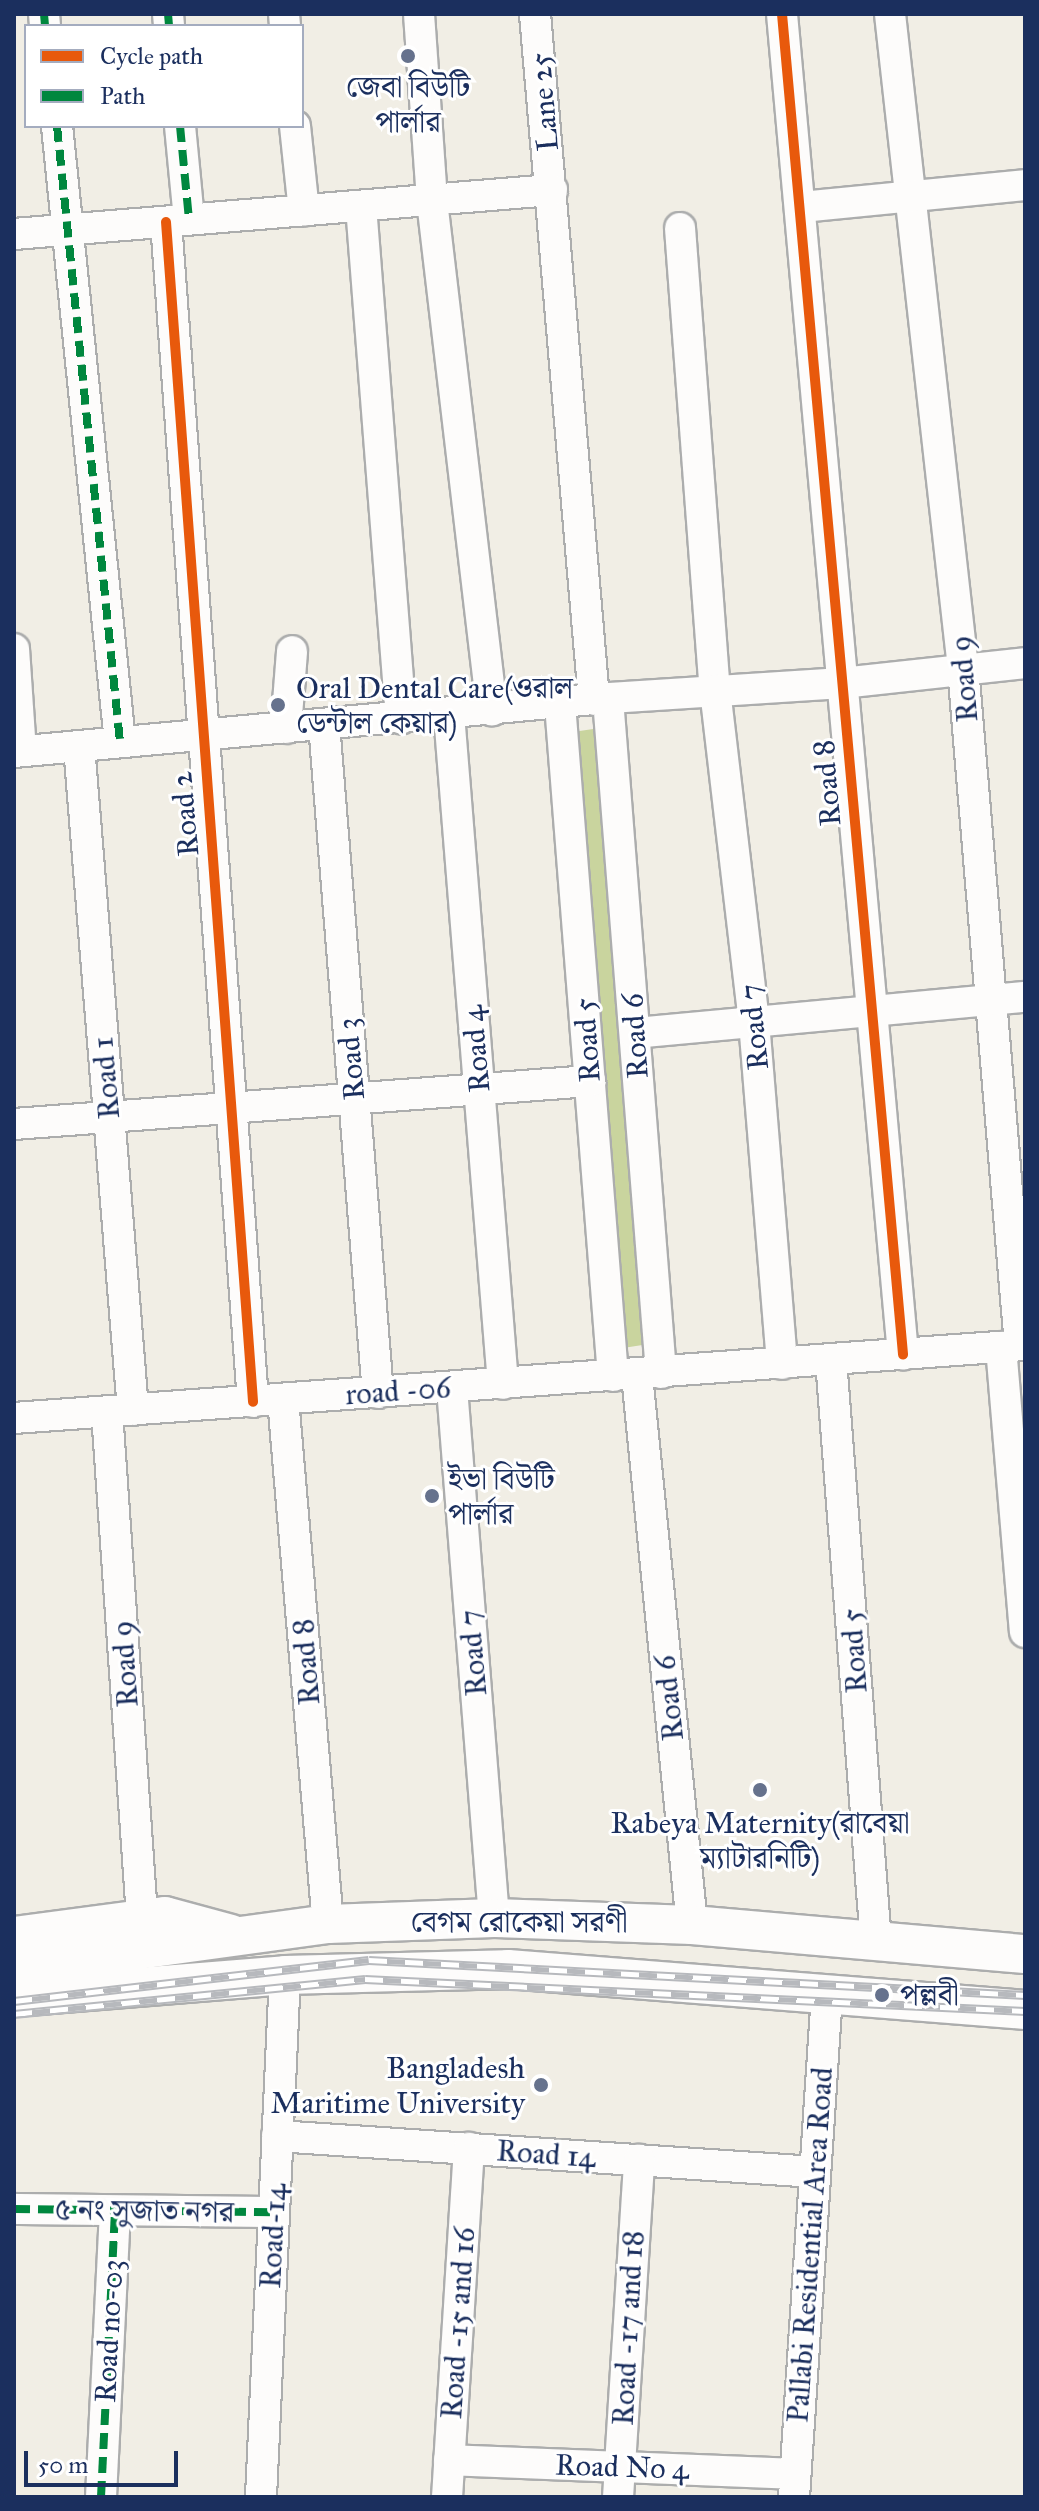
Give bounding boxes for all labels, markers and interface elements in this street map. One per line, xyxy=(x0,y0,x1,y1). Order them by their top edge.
legend xyxy=(24,24,304,128)
text: Cycle path xyxy=(100,41,203,71)
marker: জেবা বিউটি পার্লার xyxy=(399,47,417,65)
street label: Lane 25 xyxy=(522,51,566,153)
place label: জেবা বিউটি পার্লার xyxy=(346,69,470,140)
text: Path xyxy=(100,81,145,111)
street label: Road 9 xyxy=(942,634,986,724)
place label: Oral Dental Care(ওরাল ডেন্টাল কেয়ার) xyxy=(296,670,573,740)
marker: Oral Dental Care(ওরাল ডেন্টাল কেয়ার) xyxy=(267,694,289,716)
street label: Road 8 xyxy=(805,738,849,828)
street label: Road 2 xyxy=(163,770,207,858)
street label: Road 7 xyxy=(732,982,776,1072)
street label: Road 6 xyxy=(614,992,656,1080)
street label: Road 5 xyxy=(566,997,608,1083)
street label: Road 4 xyxy=(454,1004,498,1094)
street label: Road 3 xyxy=(329,1016,373,1102)
street label: Road 1 xyxy=(84,1035,128,1121)
street label: road -06 xyxy=(344,1369,452,1413)
place label: ইভা বিউটি পার্লার xyxy=(448,1461,555,1532)
marker: ইভা বিউটি পার্লার xyxy=(423,1487,441,1505)
street label: Road 7 xyxy=(451,1608,495,1698)
street label: Road 5 xyxy=(833,1608,875,1694)
street label: Road 8 xyxy=(284,1617,328,1707)
street label: Road 9 xyxy=(104,1620,146,1708)
street label: Road 6 xyxy=(647,1653,691,1743)
marker: Rabeya Maternity(রাবেয়া ম্যাটারনিটি) xyxy=(749,1779,771,1801)
place label: Rabeya Maternity(রাবেয়া ম্যাটারনিটি) xyxy=(611,1805,909,1876)
street label: বেগম রোকেয়া সরণী xyxy=(411,1904,627,1940)
place label: পল্লবী xyxy=(900,1977,959,2013)
marker: পল্লবী xyxy=(871,1984,893,2006)
place label: Bangladesh Maritime University xyxy=(270,2050,525,2120)
street label: Pallabi Residential Area Road xyxy=(780,2066,840,2424)
marker: Bangladesh Maritime University xyxy=(532,2076,550,2094)
street label: Road 14 xyxy=(495,2133,597,2175)
street label: Road-14 xyxy=(252,2183,294,2289)
street label: ৫ নং সুজাত নগর xyxy=(54,2191,234,2231)
street label: Road -15 and 16 xyxy=(433,2226,483,2420)
street label: Road -17 and 18 xyxy=(605,2230,651,2426)
street label: Road no-03 xyxy=(87,2258,131,2404)
scale bar xyxy=(28,2435,182,2485)
street label: Road No 4 xyxy=(554,2447,690,2487)
text: 50 m xyxy=(38,2450,88,2480)

